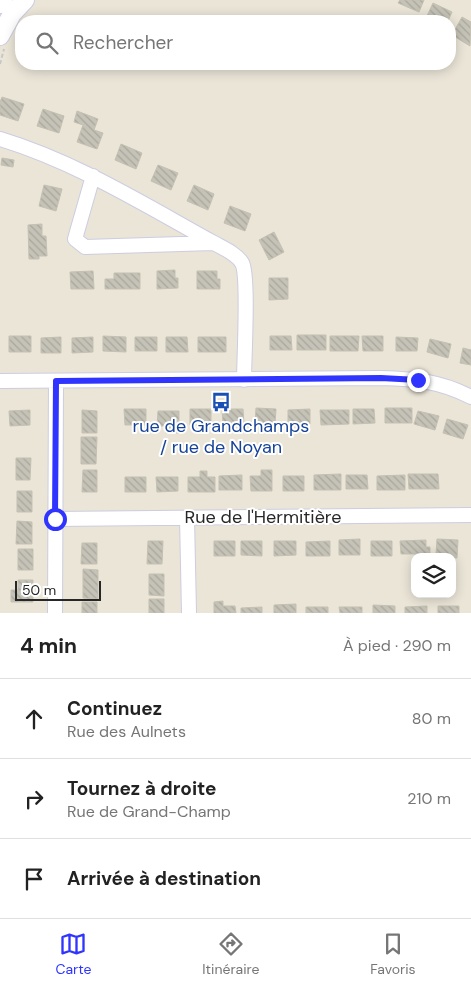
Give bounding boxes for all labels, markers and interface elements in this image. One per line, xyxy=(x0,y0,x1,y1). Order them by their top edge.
search box xyxy=(15,15,456,70)
icon: search xyxy=(33,29,61,57)
text: Rechercher xyxy=(73,30,173,55)
route end xyxy=(407,369,430,392)
bus stop icon: rue de Grandchamps / rue de Noyan xyxy=(210,391,232,413)
place label: rue de Grandchamps / rue de Noyan xyxy=(133,414,309,459)
street label: Rue de l'Hermitière xyxy=(185,505,341,529)
route start xyxy=(44,508,67,531)
map controls xyxy=(411,553,456,598)
button: layers xyxy=(411,553,456,598)
scale bar xyxy=(15,578,101,601)
text: 50 m xyxy=(22,581,56,599)
text: 4 min xyxy=(20,632,77,660)
text: À pied · 290 m xyxy=(343,635,451,656)
text: Continuez xyxy=(67,696,162,721)
icon: ahead xyxy=(20,705,48,733)
text: 80 m xyxy=(412,708,451,729)
text: Rue des Aulnets xyxy=(67,721,186,742)
text: Tournez à droite xyxy=(67,776,217,801)
icon: right xyxy=(20,785,48,813)
text: 210 m xyxy=(407,788,451,809)
text: Rue de Grand-Champ xyxy=(67,801,231,822)
icon: arrive xyxy=(20,865,48,893)
text: Arrivée à destination xyxy=(67,866,261,891)
tab: Carte xyxy=(55,930,91,978)
tab: Itinéraire xyxy=(202,930,259,978)
tab: Favoris xyxy=(370,930,416,978)

